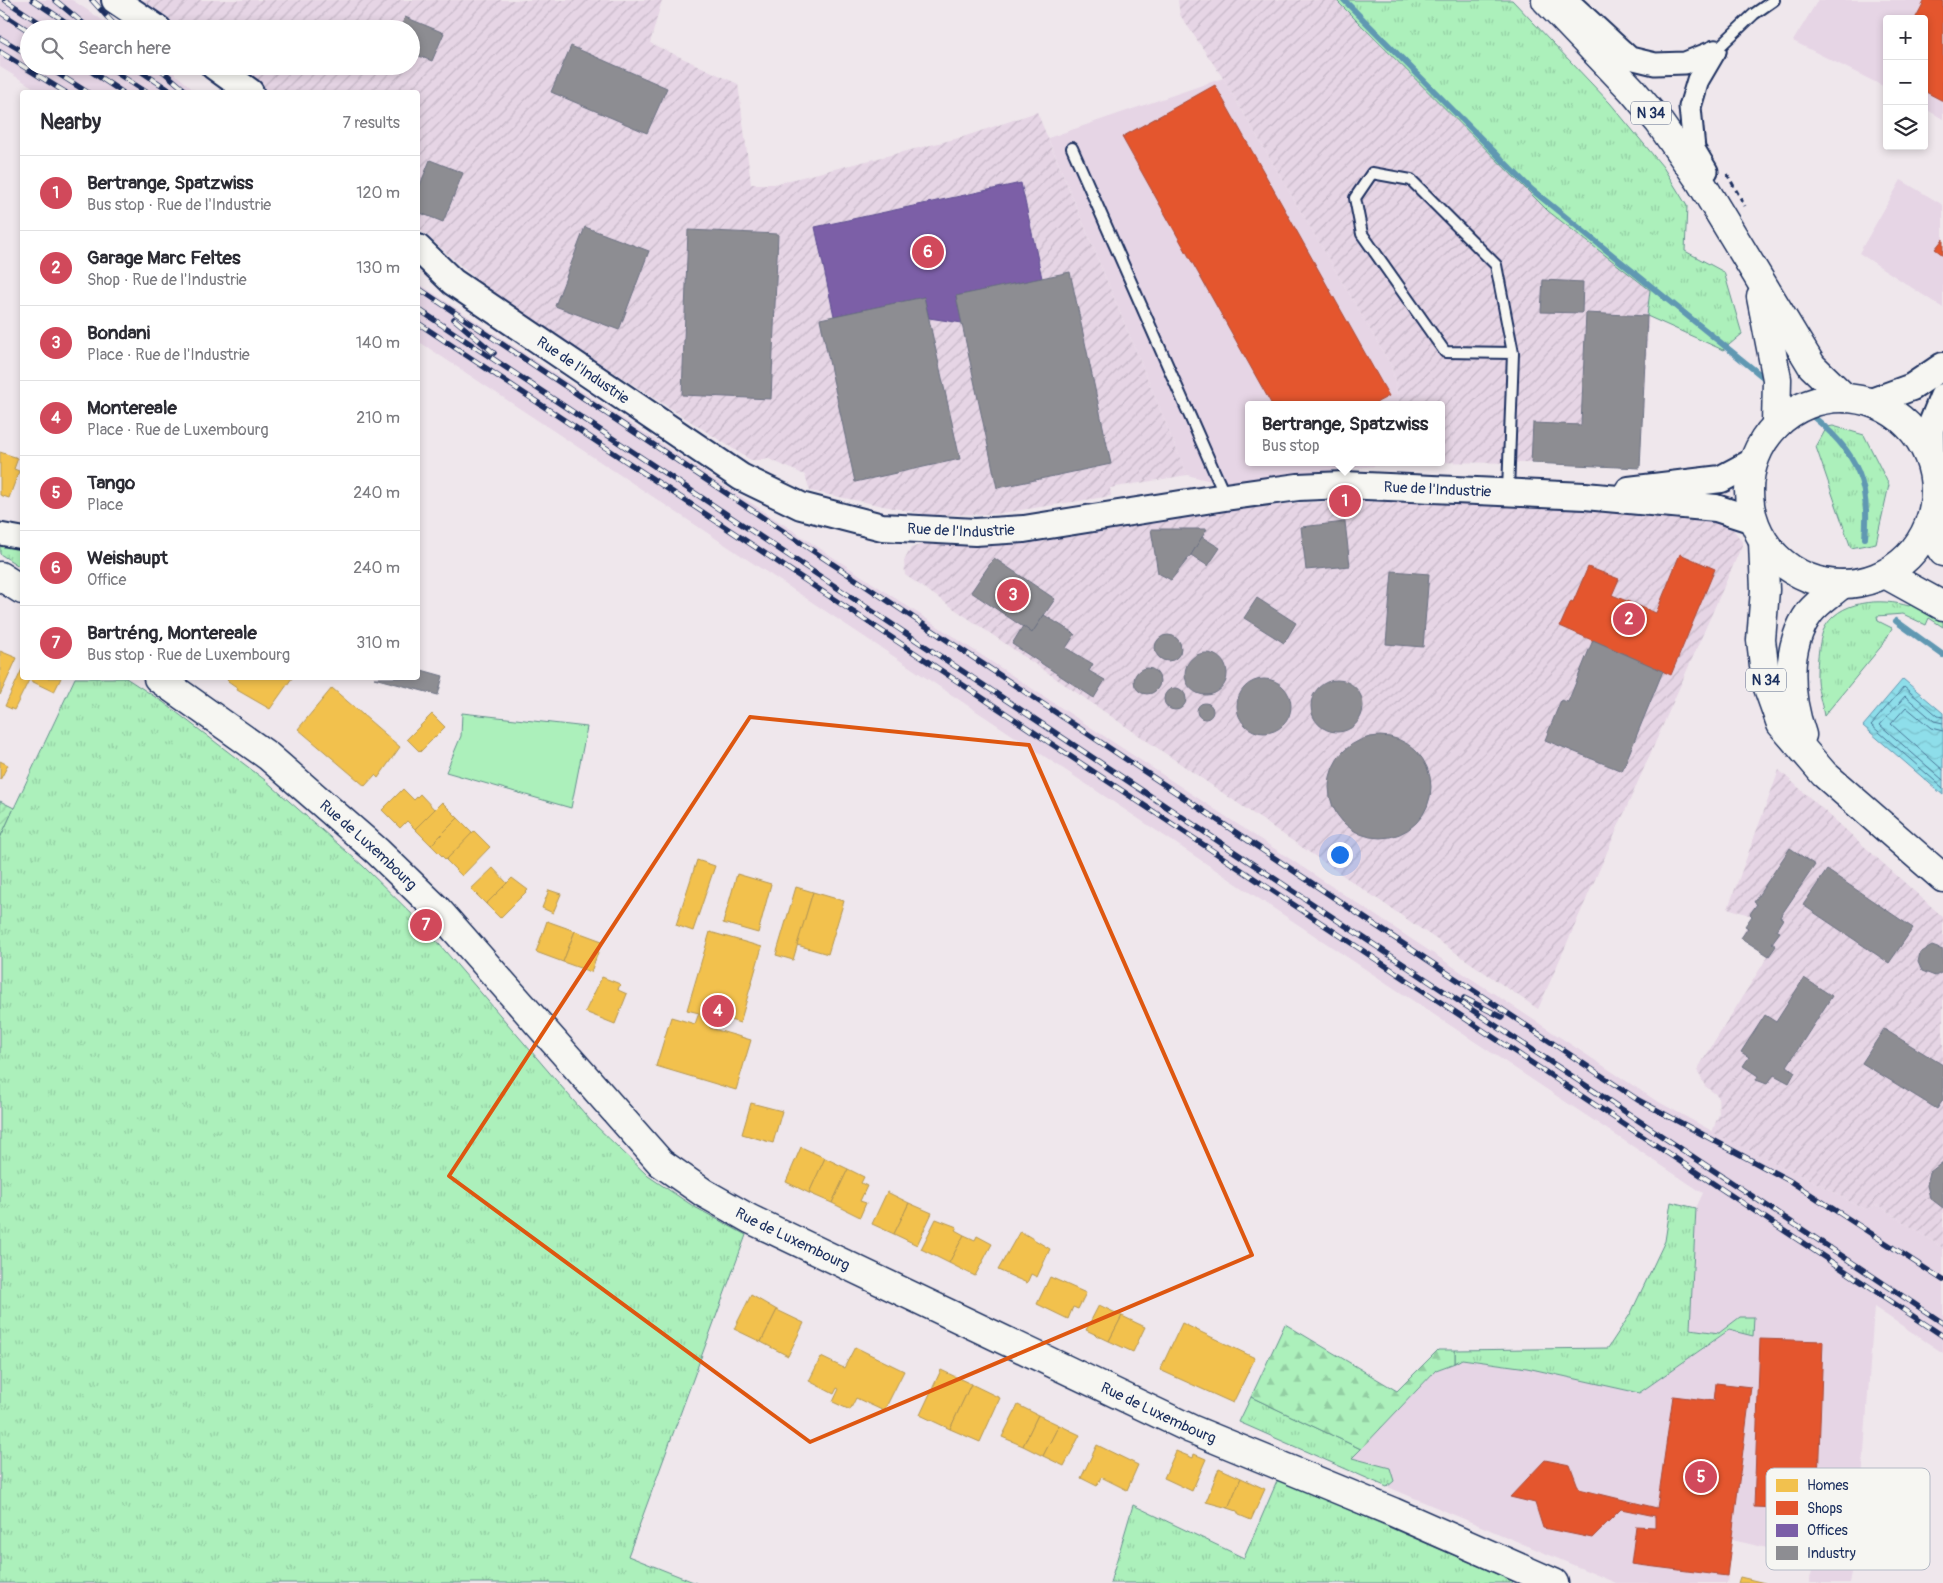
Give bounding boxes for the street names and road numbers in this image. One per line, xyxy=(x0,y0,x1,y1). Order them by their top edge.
road number: N 34 xyxy=(1631,102,1671,125)
street label: Rue de l'Industrie xyxy=(533,332,633,408)
street label: Rue de l'Industrie xyxy=(1383,477,1492,501)
street label: Rue de l'Industrie xyxy=(907,519,1016,542)
road number: N 34 xyxy=(1746,668,1786,692)
street label: Rue de Luxembourg xyxy=(316,796,421,894)
street label: Rue de Luxembourg xyxy=(732,1203,853,1275)
street label: Rue de Luxembourg xyxy=(1098,1378,1219,1448)

